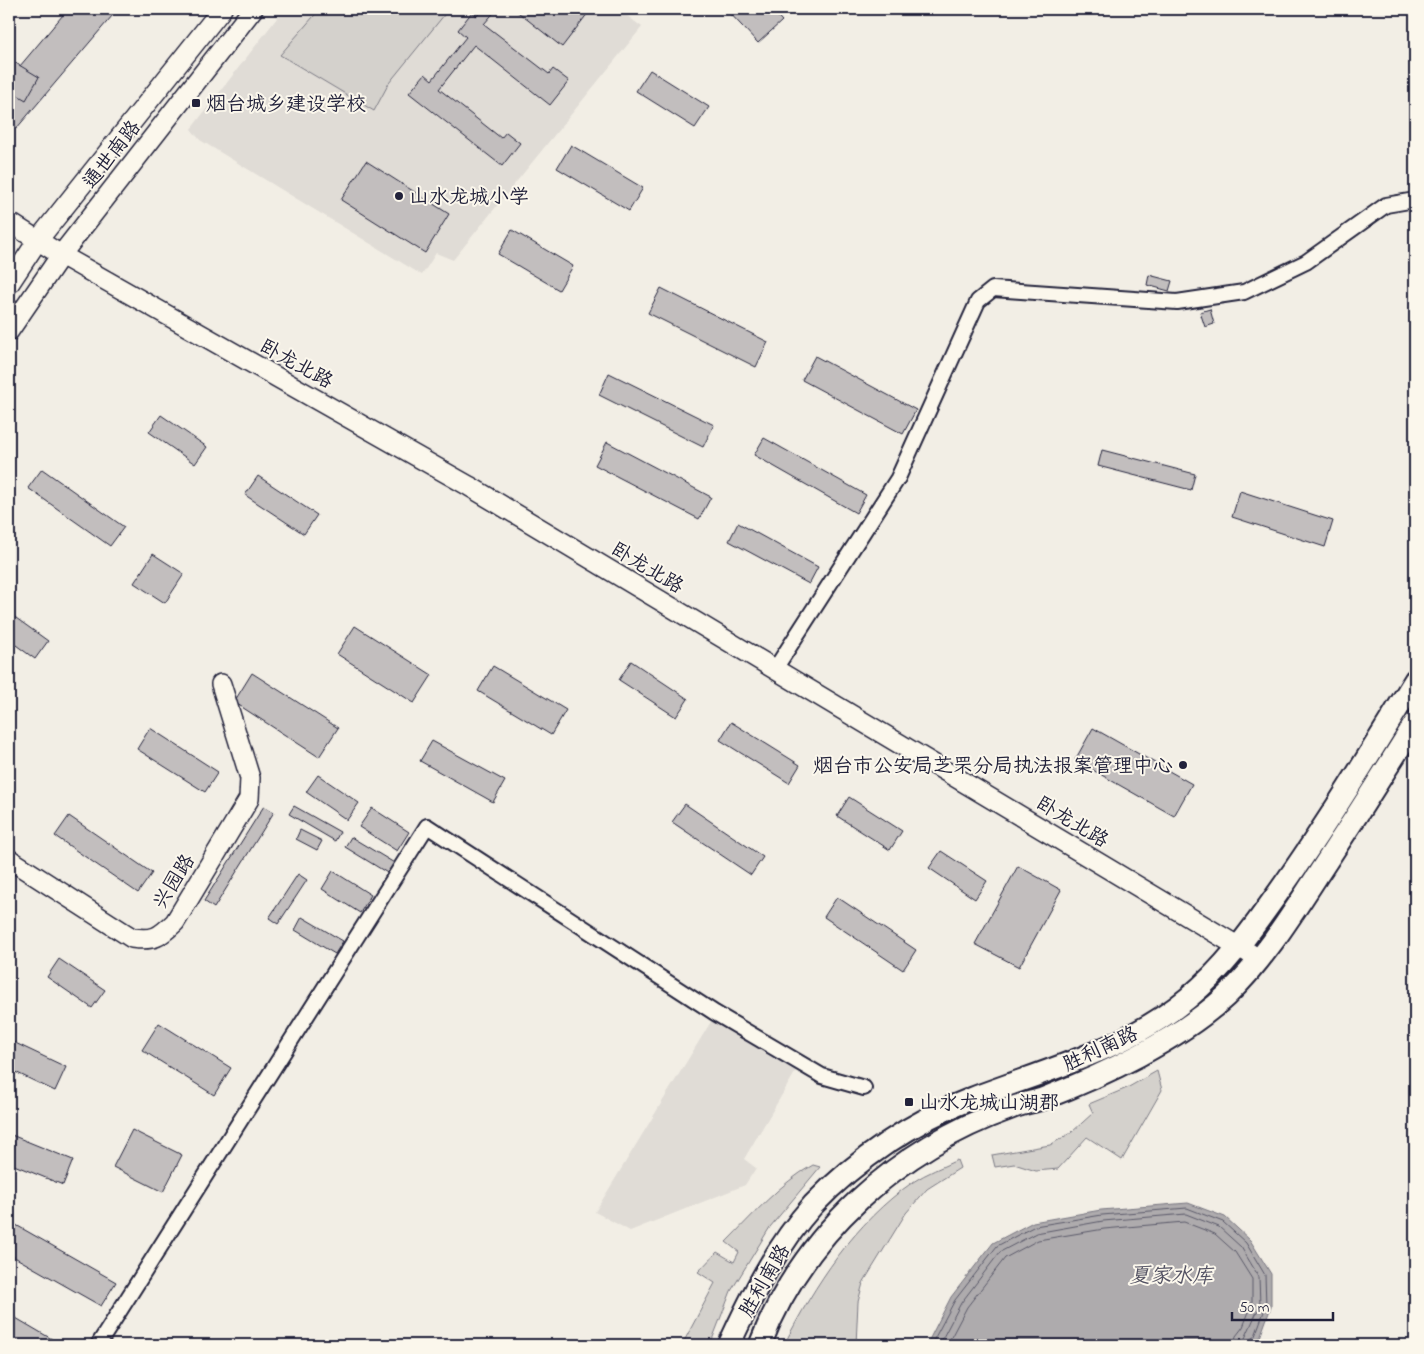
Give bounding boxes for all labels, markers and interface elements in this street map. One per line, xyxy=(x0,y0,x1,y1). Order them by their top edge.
place label: 烟台城乡建设学校 xyxy=(206,91,366,120)
marker: 烟台城乡建设学校 xyxy=(190,97,202,109)
street label: 通世南路 xyxy=(77,114,150,196)
place label: 山水龙城小学 xyxy=(409,184,529,213)
marker: 山水龙城小学 xyxy=(393,190,405,202)
street label: 卧龙北路 xyxy=(254,333,339,398)
street label: 卧龙北路 xyxy=(605,536,689,603)
place label: 烟台市公安局芝罘分局执法报案管理中心 xyxy=(813,753,1173,782)
marker: 烟台市公安局芝罘分局执法报案管理中心 xyxy=(1177,759,1189,771)
street label: 卧龙北路 xyxy=(1030,790,1114,857)
street label: 兴园路 xyxy=(147,848,204,915)
street label: 胜利南路 xyxy=(1059,1020,1144,1080)
place label: 山水龙城山湖郡 xyxy=(919,1090,1059,1119)
marker: 山水龙城山湖郡 xyxy=(903,1096,915,1108)
street label: 胜利南路 xyxy=(734,1238,799,1323)
water label: 夏家水库 xyxy=(1129,1262,1215,1292)
scale bar xyxy=(1232,1289,1333,1321)
text: 50 m xyxy=(1239,1297,1270,1319)

